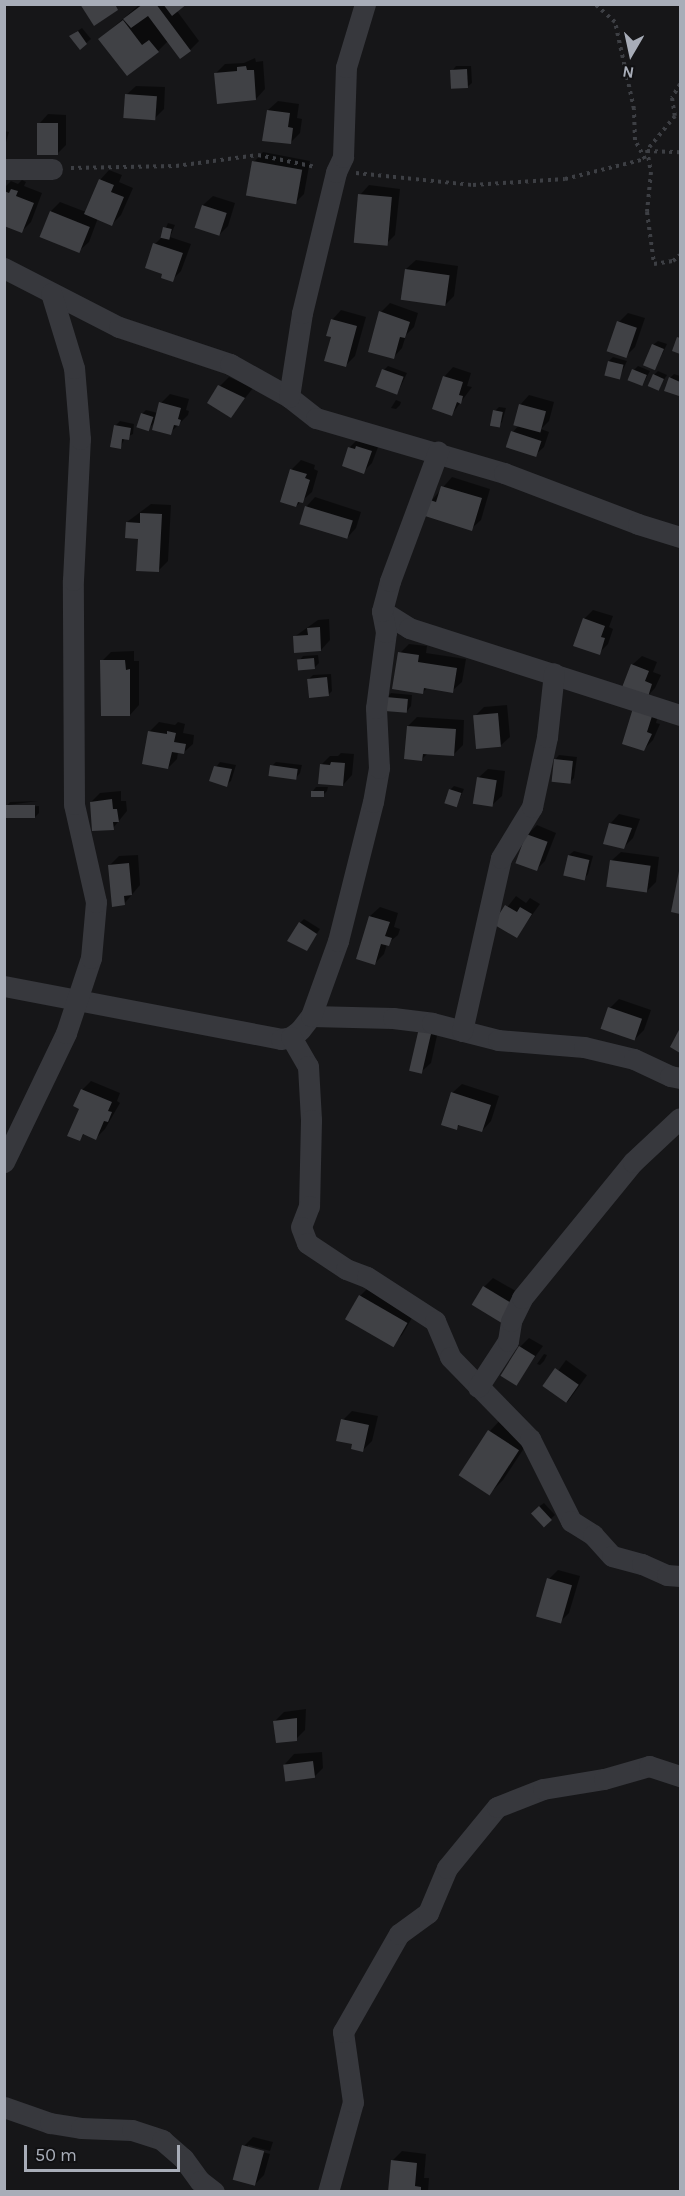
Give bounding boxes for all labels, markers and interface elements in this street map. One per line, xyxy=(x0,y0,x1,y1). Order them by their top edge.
north arrow xyxy=(601,24,661,84)
text: N xyxy=(621,62,635,83)
scale bar xyxy=(27,2133,183,2171)
text: 50 m xyxy=(35,2144,77,2166)

